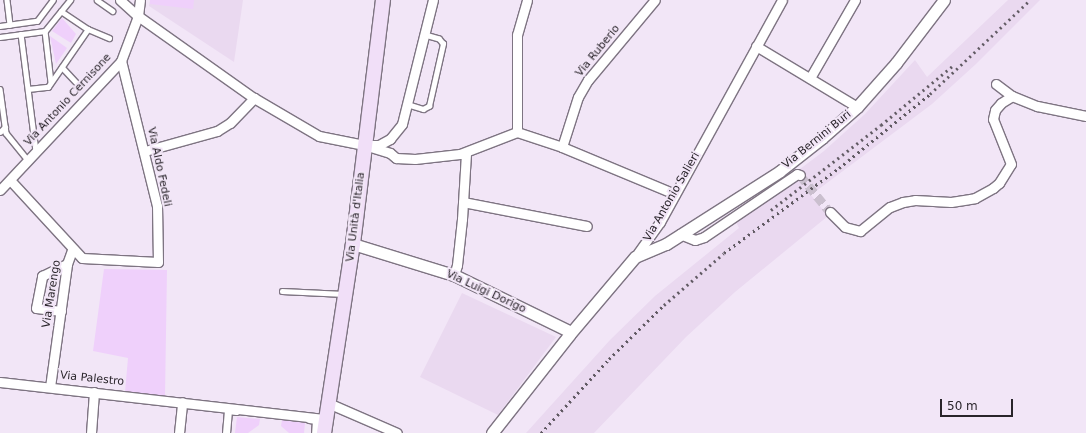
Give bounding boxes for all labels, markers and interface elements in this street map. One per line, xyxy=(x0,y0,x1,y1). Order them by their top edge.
street label: Via Ruberio xyxy=(573,22,623,80)
street label: Via Antonio Cernisone xyxy=(22,51,114,149)
street label: Via Bernini Buri xyxy=(780,108,854,172)
street label: Via Aldo Fedeli xyxy=(144,126,174,208)
street label: Via Antonio Salieri xyxy=(641,150,703,244)
street label: Via Unità d'Italia xyxy=(344,171,368,263)
street label: Via Marengo xyxy=(40,259,64,329)
street label: Via Luigi Dorigo xyxy=(444,268,528,316)
street label: Via Palestro xyxy=(59,369,125,389)
scale bar xyxy=(942,391,1015,417)
text: 50 m xyxy=(947,399,978,413)

